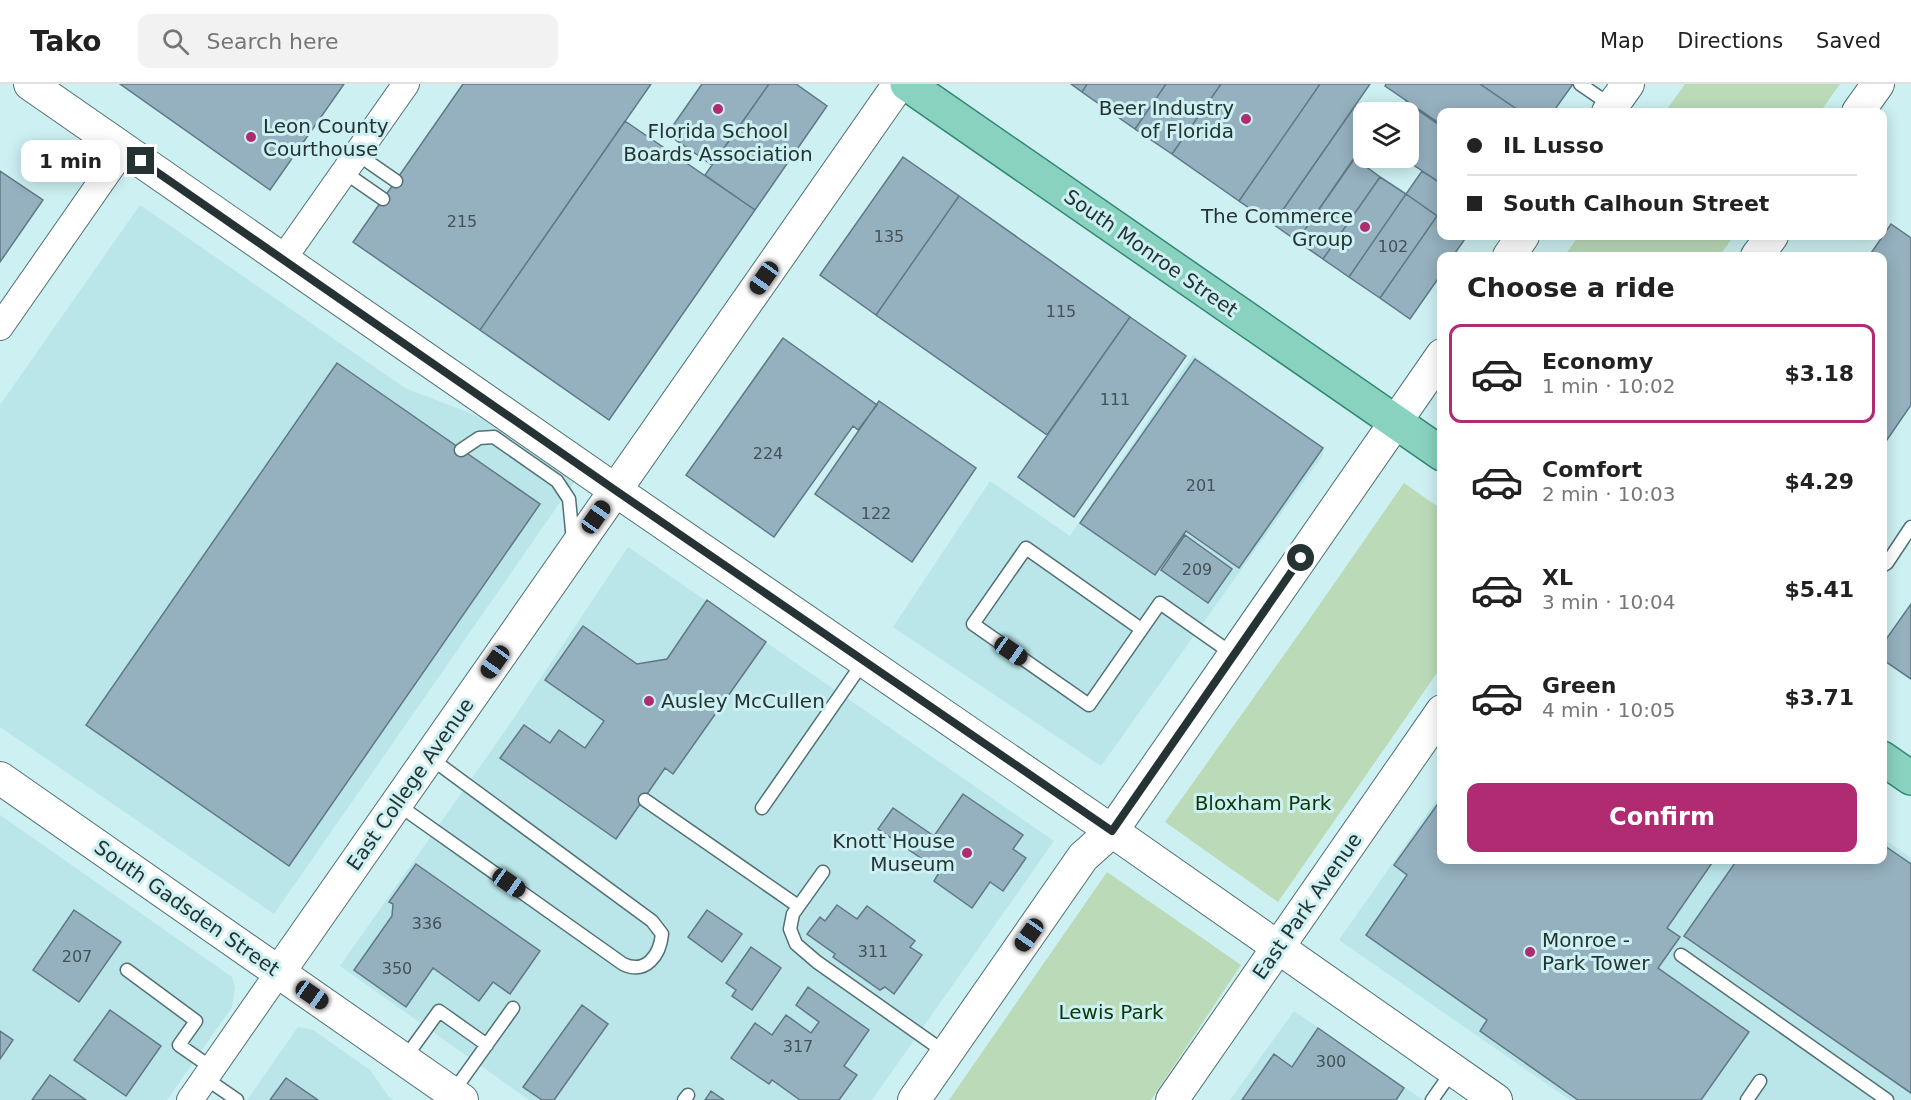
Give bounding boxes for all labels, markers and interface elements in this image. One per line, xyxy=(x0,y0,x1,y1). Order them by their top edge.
search box xyxy=(138,14,558,68)
text: Tako xyxy=(30,25,102,58)
icon: search xyxy=(159,25,192,58)
text: Search here xyxy=(207,29,339,54)
text: Map xyxy=(1600,29,1644,53)
text: Directions xyxy=(1677,29,1783,53)
text: Saved xyxy=(1816,29,1881,53)
place label: Beer Industry of Florida xyxy=(1099,96,1234,143)
marker: Florida School Boards Association xyxy=(711,102,725,116)
map controls xyxy=(1353,102,1419,168)
button: layers xyxy=(1353,102,1419,168)
marker: Beer Industry of Florida xyxy=(1239,112,1253,126)
place label: Leon County Courthouse xyxy=(263,114,389,161)
place label: Florida School Boards Association xyxy=(623,119,813,166)
marker: Leon County Courthouse xyxy=(244,130,258,144)
text: IL Lusso xyxy=(1503,133,1604,158)
callout: 1 min xyxy=(21,140,120,182)
route end xyxy=(127,147,154,174)
text: 1 min xyxy=(39,149,102,173)
street label: South Monroe Street xyxy=(1060,184,1242,322)
text: South Calhoun Street xyxy=(1503,191,1769,216)
place label: The Commerce Group xyxy=(1200,204,1353,251)
house number: 215 xyxy=(447,212,477,231)
marker: The Commerce Group xyxy=(1358,220,1372,234)
house number: 135 xyxy=(874,227,904,246)
house number: 102 xyxy=(1378,237,1408,256)
car xyxy=(746,258,782,298)
text: Choose a ride xyxy=(1467,272,1675,303)
house number: 115 xyxy=(1046,302,1076,321)
icon: car xyxy=(1470,347,1524,401)
text: Economy xyxy=(1542,349,1653,374)
text: $3.18 xyxy=(1784,361,1854,386)
text: 1 min · 10:02 xyxy=(1542,374,1676,398)
house number: 111 xyxy=(1100,390,1130,409)
house number: 224 xyxy=(753,444,783,463)
icon: car xyxy=(1470,455,1524,509)
text: Comfort xyxy=(1542,457,1642,482)
text: $4.29 xyxy=(1784,469,1854,494)
house number: 201 xyxy=(1186,476,1216,495)
text: 2 min · 10:03 xyxy=(1542,482,1676,506)
car xyxy=(578,497,614,537)
house number: 122 xyxy=(861,504,891,523)
route start xyxy=(1287,544,1314,571)
house number: 209 xyxy=(1182,560,1212,579)
icon: car xyxy=(1470,563,1524,617)
text: XL xyxy=(1542,565,1573,590)
text: $5.41 xyxy=(1784,577,1854,602)
text: 3 min · 10:04 xyxy=(1542,590,1676,614)
car xyxy=(991,633,1031,669)
car xyxy=(477,642,513,682)
icon: car xyxy=(1470,671,1524,725)
text: Green xyxy=(1542,673,1616,698)
text: $3.71 xyxy=(1784,685,1854,710)
place label: Ausley McCullen xyxy=(661,689,825,713)
street label: East College Avenue xyxy=(341,693,479,875)
marker: Ausley McCullen xyxy=(642,694,656,708)
text: 4 min · 10:05 xyxy=(1542,698,1676,722)
button: Confirm xyxy=(1467,783,1857,852)
park label: Bloxham Park xyxy=(1195,791,1332,815)
street label: East Park Avenue xyxy=(1247,828,1367,984)
place label: Knott House Museum xyxy=(832,829,955,876)
street label: South Gadsden Street xyxy=(90,835,284,981)
marker: Knott House Museum xyxy=(960,846,974,860)
car xyxy=(489,865,529,901)
house number: 336 xyxy=(412,914,442,933)
car xyxy=(1011,915,1047,955)
place label: Monroe - Park Tower xyxy=(1542,928,1650,975)
house number: 311 xyxy=(858,942,888,961)
marker: Monroe - Park Tower xyxy=(1523,945,1537,959)
house number: 207 xyxy=(62,947,92,966)
house number: 350 xyxy=(382,959,412,978)
car xyxy=(292,977,332,1013)
park label: Lewis Park xyxy=(1058,1000,1164,1024)
house number: 317 xyxy=(783,1037,813,1056)
house number: 300 xyxy=(1316,1052,1346,1071)

